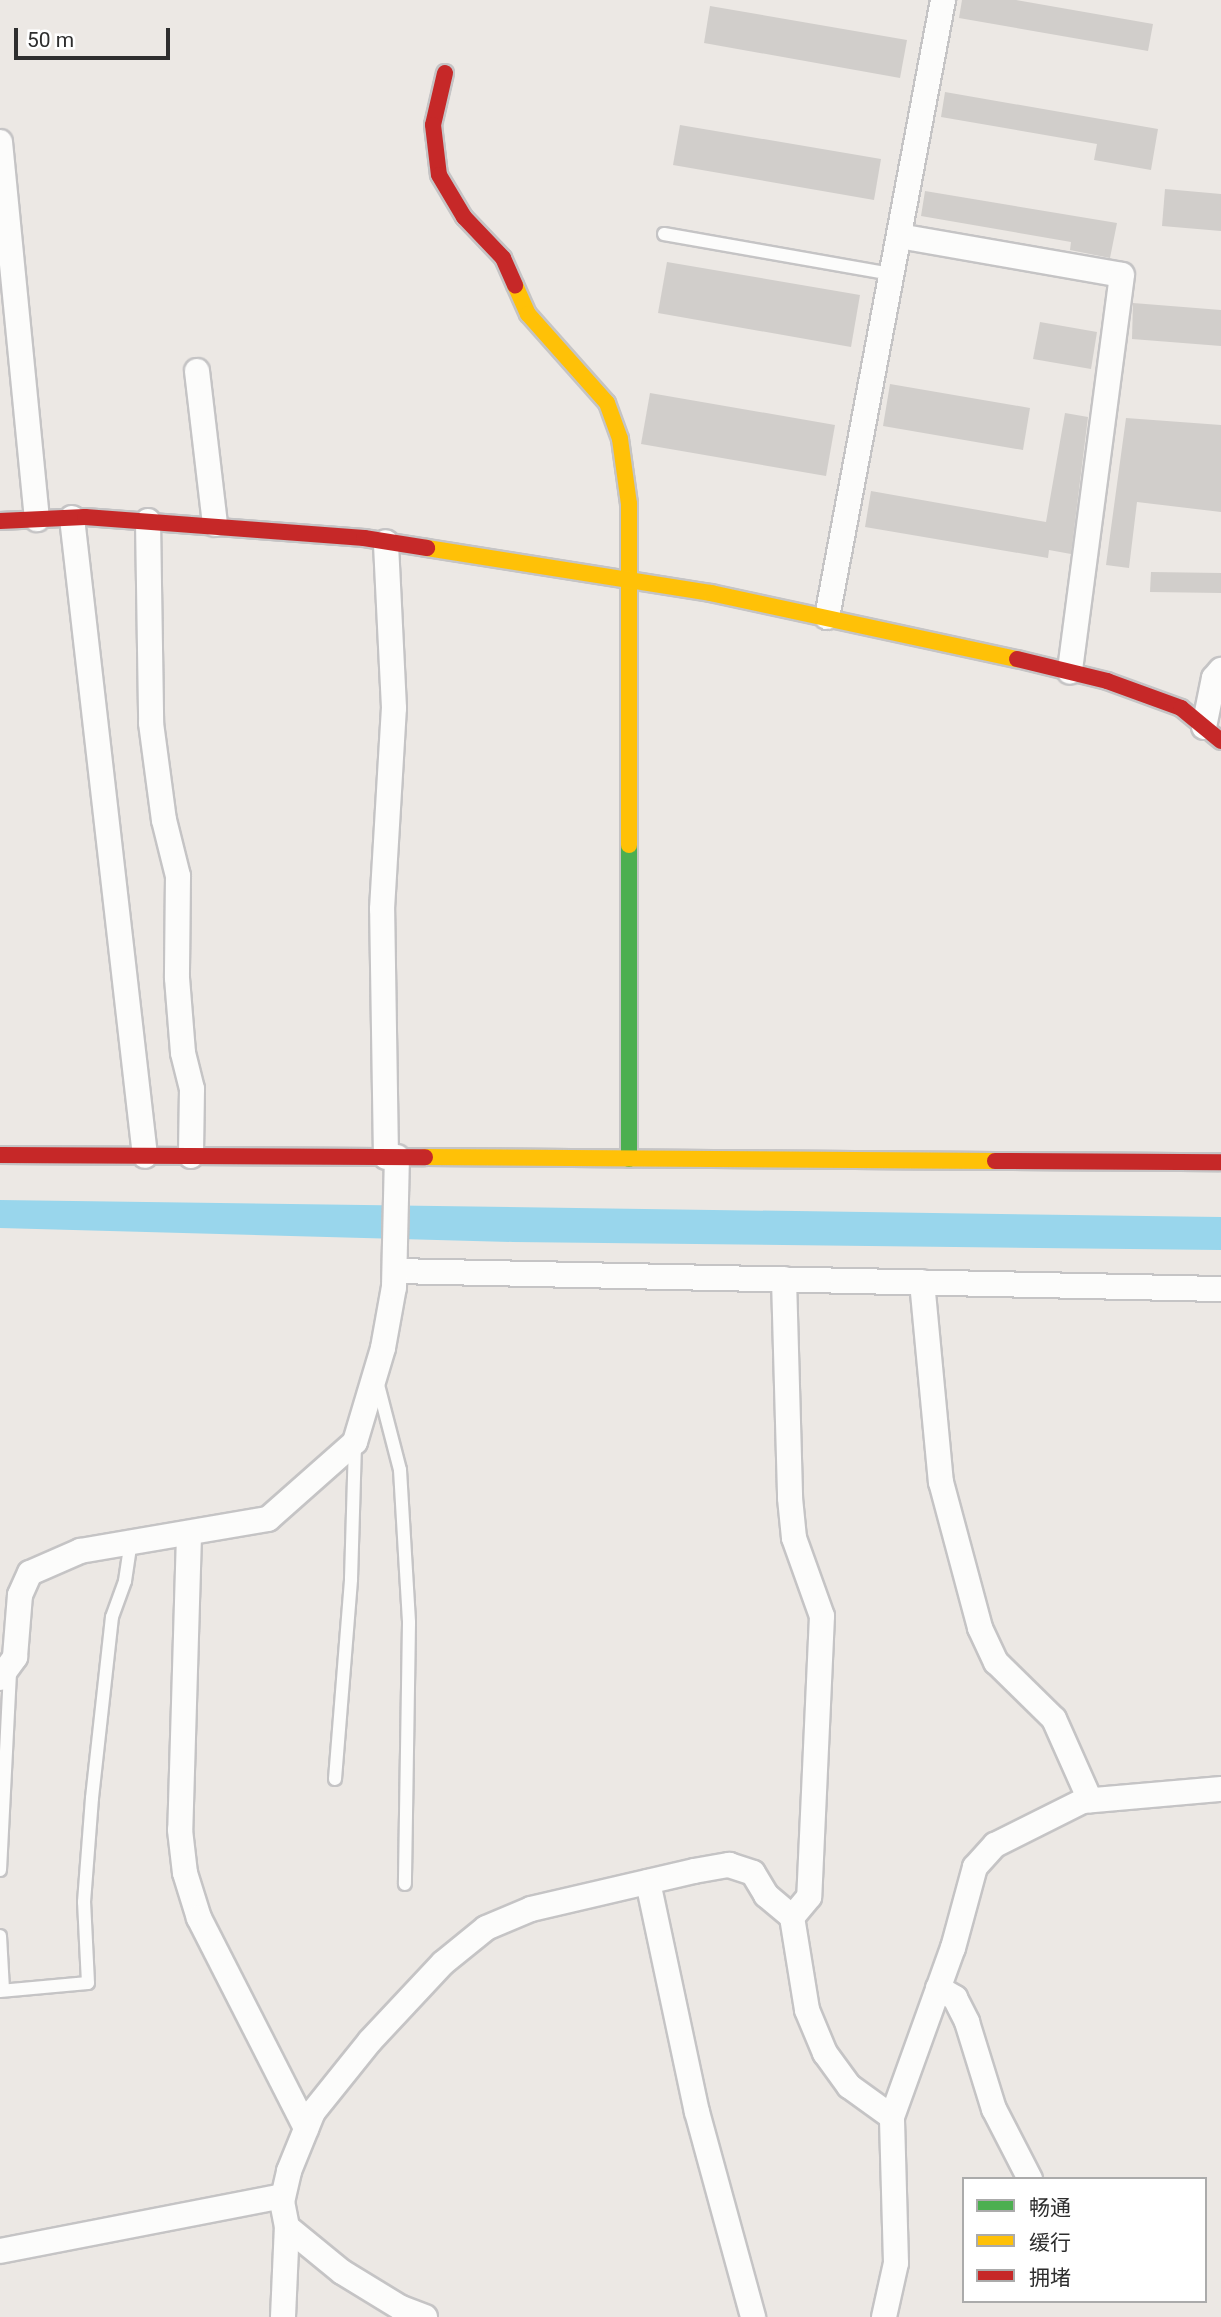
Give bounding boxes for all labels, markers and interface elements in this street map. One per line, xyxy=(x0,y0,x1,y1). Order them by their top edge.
scale bar xyxy=(18,14,173,58)
text: 50 m xyxy=(27,28,74,52)
legend xyxy=(962,2177,1207,2303)
text: 畅通 xyxy=(1029,2196,1071,2220)
text: 缓行 xyxy=(1029,2231,1071,2255)
text: 拥堵 xyxy=(1029,2266,1071,2290)

